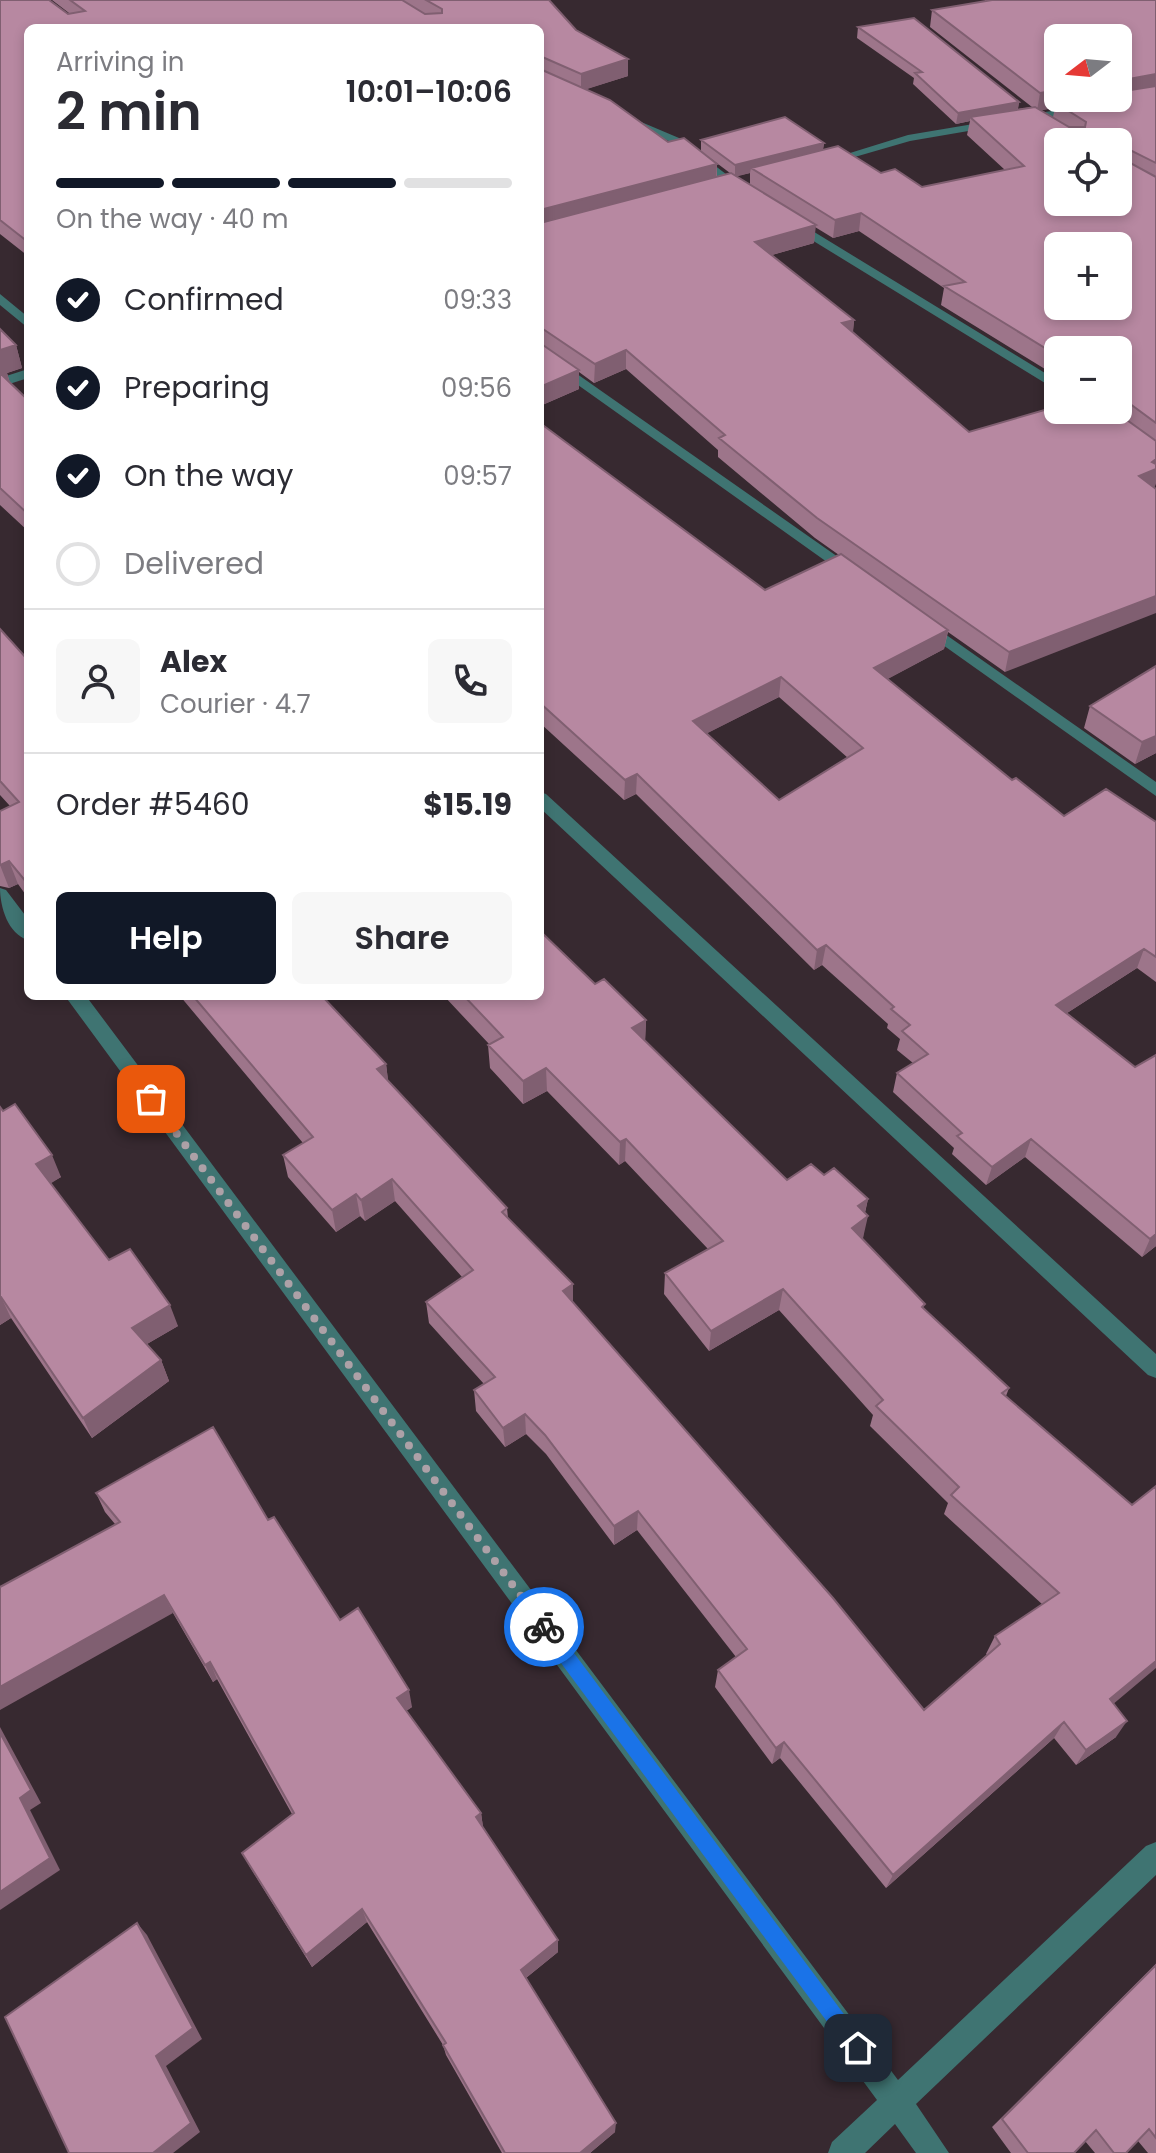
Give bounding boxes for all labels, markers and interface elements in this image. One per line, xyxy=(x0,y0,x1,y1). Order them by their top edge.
north arrow xyxy=(1044,24,1132,112)
map controls xyxy=(1044,24,1132,424)
text: Arriving in xyxy=(56,44,185,80)
text: 10:01–10:06 xyxy=(346,70,512,113)
text: 2 min xyxy=(56,75,202,148)
button: locate xyxy=(1044,128,1132,216)
text: On the way · 40 m xyxy=(56,201,289,237)
button: + xyxy=(1044,232,1132,320)
icon: check xyxy=(56,278,100,322)
text: Confirmed xyxy=(124,278,284,321)
text: 09:33 xyxy=(443,282,512,318)
button: − xyxy=(1044,336,1132,424)
icon: check xyxy=(56,366,100,410)
text: Preparing xyxy=(124,366,270,409)
text: 09:56 xyxy=(441,370,512,406)
icon: check xyxy=(56,454,100,498)
text: On the way xyxy=(124,454,293,497)
text: 09:57 xyxy=(443,458,512,494)
text: Delivered xyxy=(124,542,264,585)
button: person xyxy=(56,639,140,723)
button: phone xyxy=(428,639,512,723)
text: Alex xyxy=(160,640,227,683)
text: Courier · 4.7 xyxy=(160,686,311,722)
text: Order #5460 xyxy=(56,783,250,826)
text: $15.19 xyxy=(423,783,512,826)
button: Help xyxy=(56,892,276,984)
button: Share xyxy=(292,892,512,984)
pin xyxy=(117,1065,185,1133)
icon: bag xyxy=(129,1077,173,1121)
courier xyxy=(504,1587,584,1667)
icon: bike xyxy=(522,1605,566,1649)
pin xyxy=(824,2014,892,2082)
icon: home xyxy=(836,2026,880,2070)

